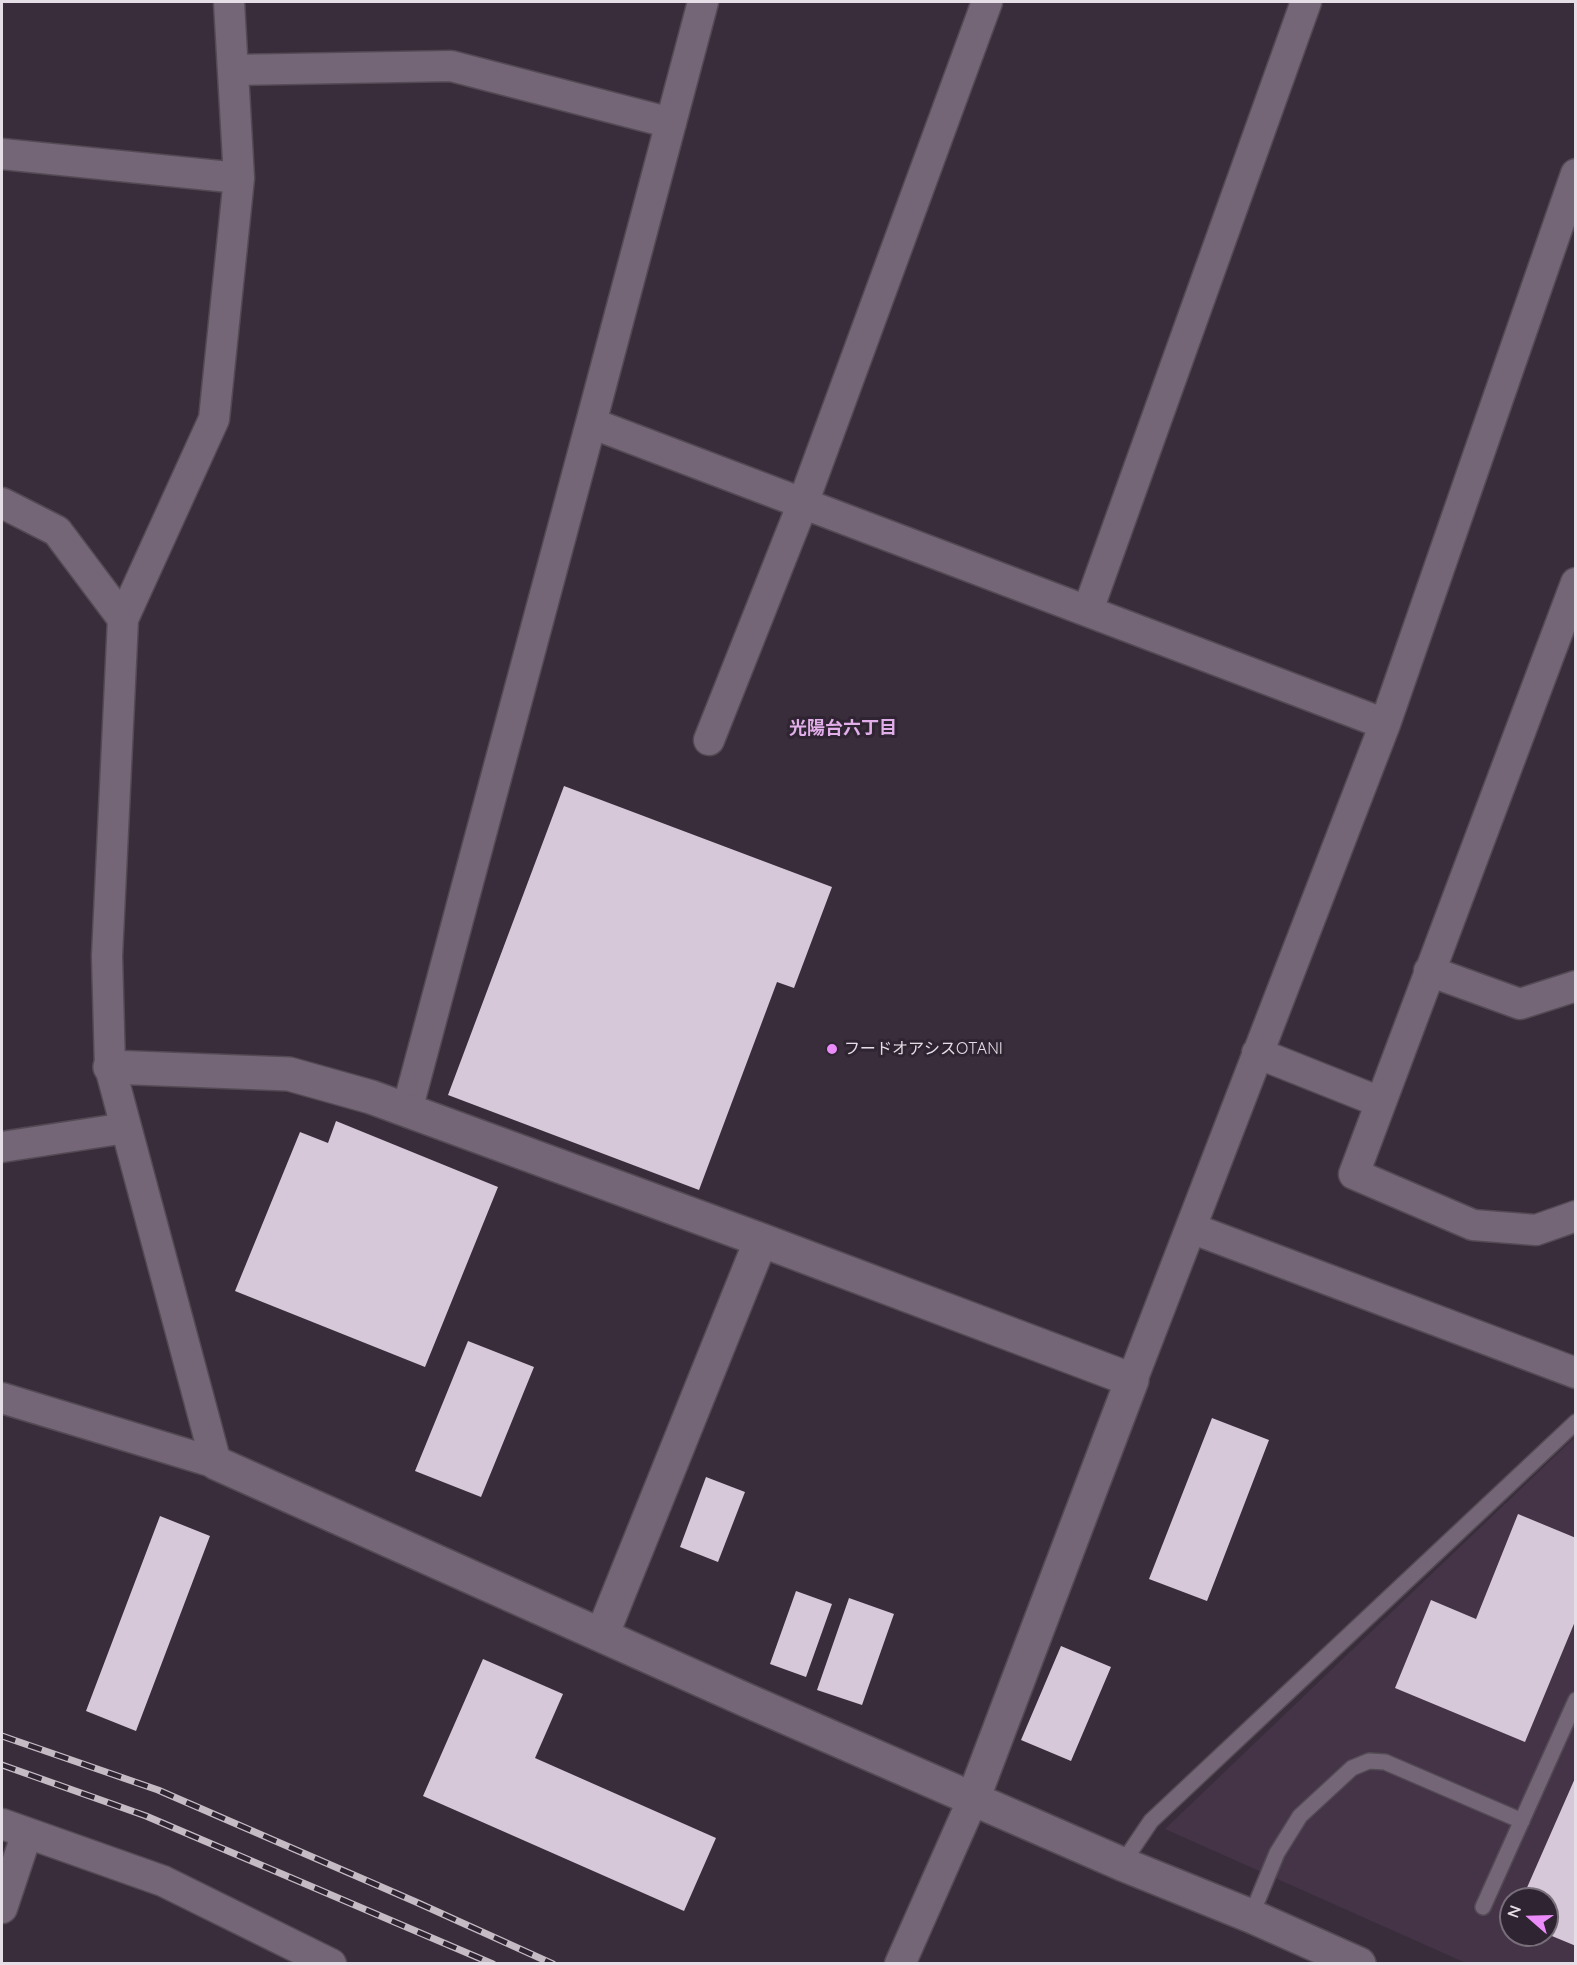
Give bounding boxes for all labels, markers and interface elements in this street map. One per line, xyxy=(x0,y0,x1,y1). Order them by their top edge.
district label: 光陽台六丁目 xyxy=(789,718,897,740)
place label: フードオアシスOTANI xyxy=(844,1039,1003,1059)
marker: フードオアシスOTANI xyxy=(825,1042,839,1056)
north arrow xyxy=(1499,1887,1559,1947)
text: N xyxy=(1503,1903,1525,1920)

